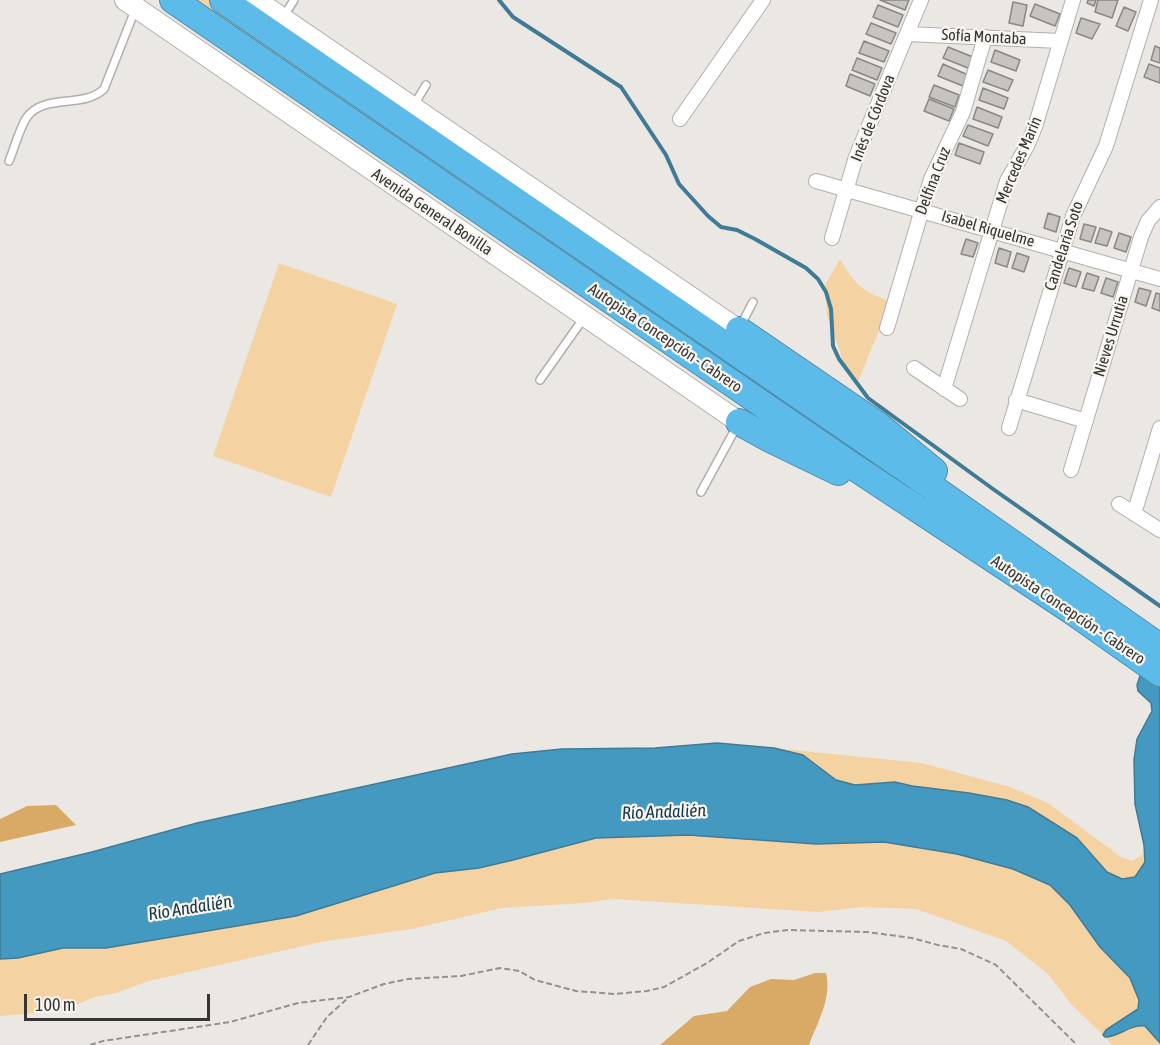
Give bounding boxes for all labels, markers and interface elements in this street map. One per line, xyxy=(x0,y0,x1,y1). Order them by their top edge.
street label: Sofía Montaba xyxy=(941,25,1027,49)
street label: Inés de Córdova xyxy=(847,72,899,164)
street label: Mercedes Marín xyxy=(992,114,1046,206)
street label: Delfina Cruz xyxy=(911,144,955,218)
street label: Avenida General Bonilla xyxy=(368,164,496,260)
street label: Candelaria Soto xyxy=(1040,199,1088,293)
street label: Isabel Riquelme xyxy=(939,207,1037,251)
street label: Autopista Concepción - Cabrero xyxy=(584,279,746,397)
street label: Nieves Urrutia xyxy=(1090,293,1132,379)
street label: Autopista Concepción - Cabrero xyxy=(987,551,1149,669)
water label: Río Andalién xyxy=(621,800,707,824)
water label: Río Andalién xyxy=(147,891,233,925)
scale bar xyxy=(27,982,213,1020)
text: 100 m xyxy=(35,994,76,1015)

